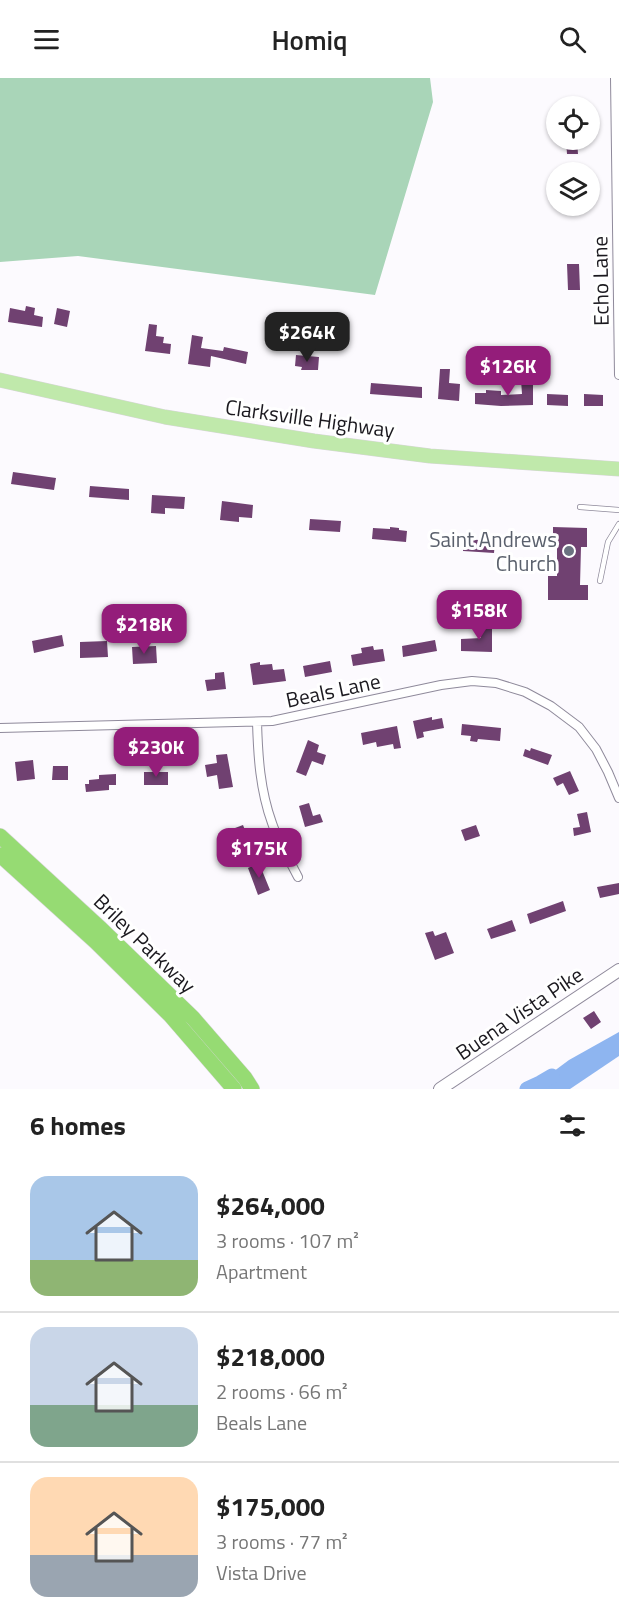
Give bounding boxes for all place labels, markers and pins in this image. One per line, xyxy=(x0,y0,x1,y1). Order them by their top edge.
pin: $264K xyxy=(265,312,349,363)
pin: $126K xyxy=(466,346,550,397)
place label: Saint Andrews Church xyxy=(429,523,557,579)
marker: Saint Andrews Church xyxy=(562,544,576,558)
pin: $158K xyxy=(437,590,521,641)
pin: $218K xyxy=(102,604,186,655)
pin: $230K xyxy=(114,727,198,778)
pin: $175K xyxy=(217,828,301,879)

